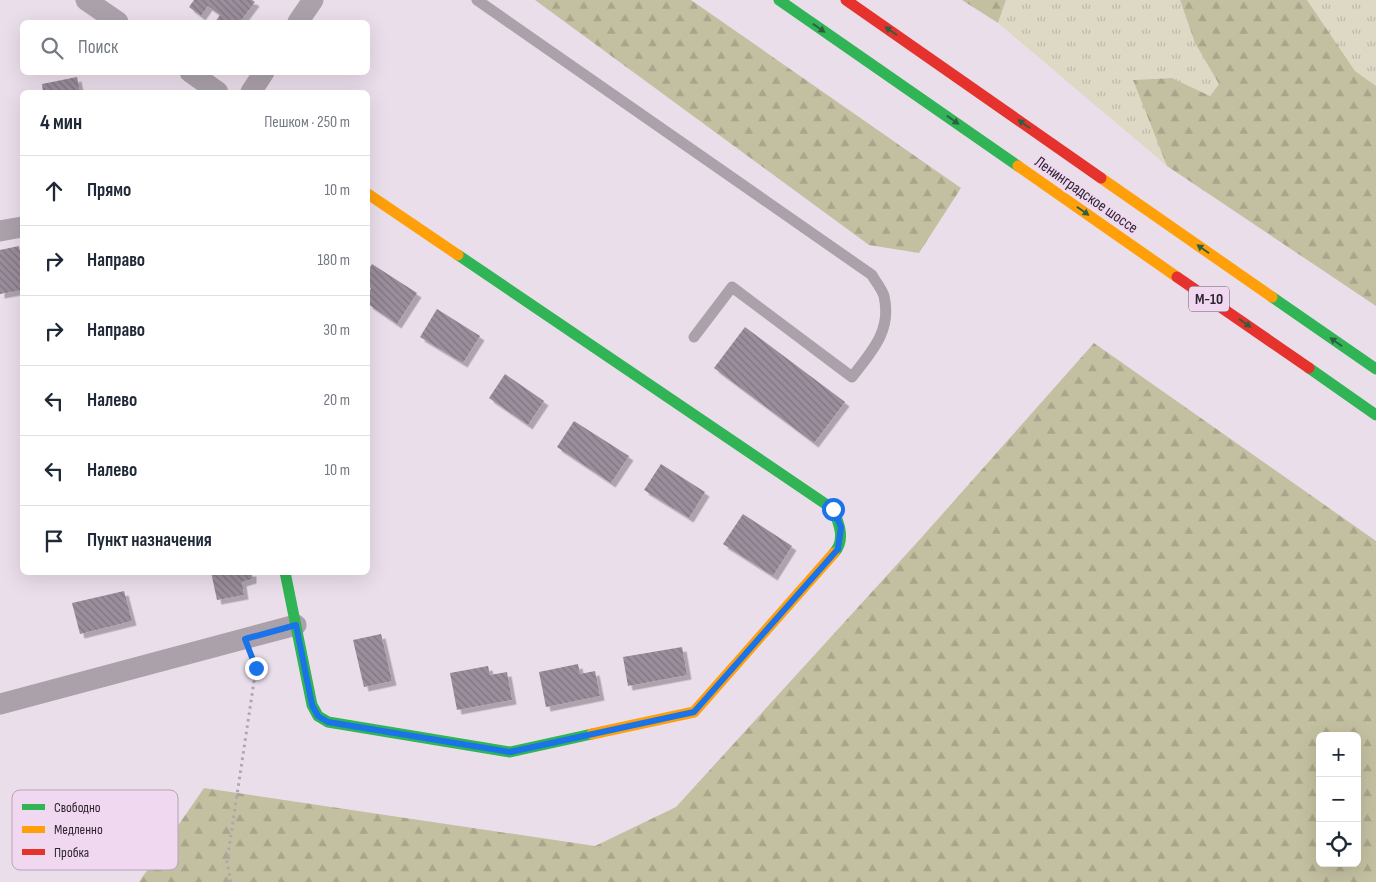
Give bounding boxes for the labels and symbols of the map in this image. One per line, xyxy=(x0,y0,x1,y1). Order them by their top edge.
one-way arrow xyxy=(812,23,826,33)
one-way arrow xyxy=(884,26,898,36)
one-way arrow xyxy=(946,115,959,125)
one-way arrow xyxy=(1017,119,1031,129)
street label: Ленинградское шоссе xyxy=(1031,153,1141,238)
one-way arrow xyxy=(1076,206,1089,216)
one-way arrow xyxy=(1196,244,1210,254)
road number: М-10 xyxy=(1189,286,1229,312)
one-way arrow xyxy=(1238,318,1252,328)
one-way arrow xyxy=(1329,337,1343,347)
route start xyxy=(822,498,845,521)
route end xyxy=(245,657,268,680)
legend xyxy=(12,790,178,870)
text: Свободно xyxy=(54,799,101,816)
text: Медленно xyxy=(54,821,103,838)
text: Пробка xyxy=(54,844,89,861)

